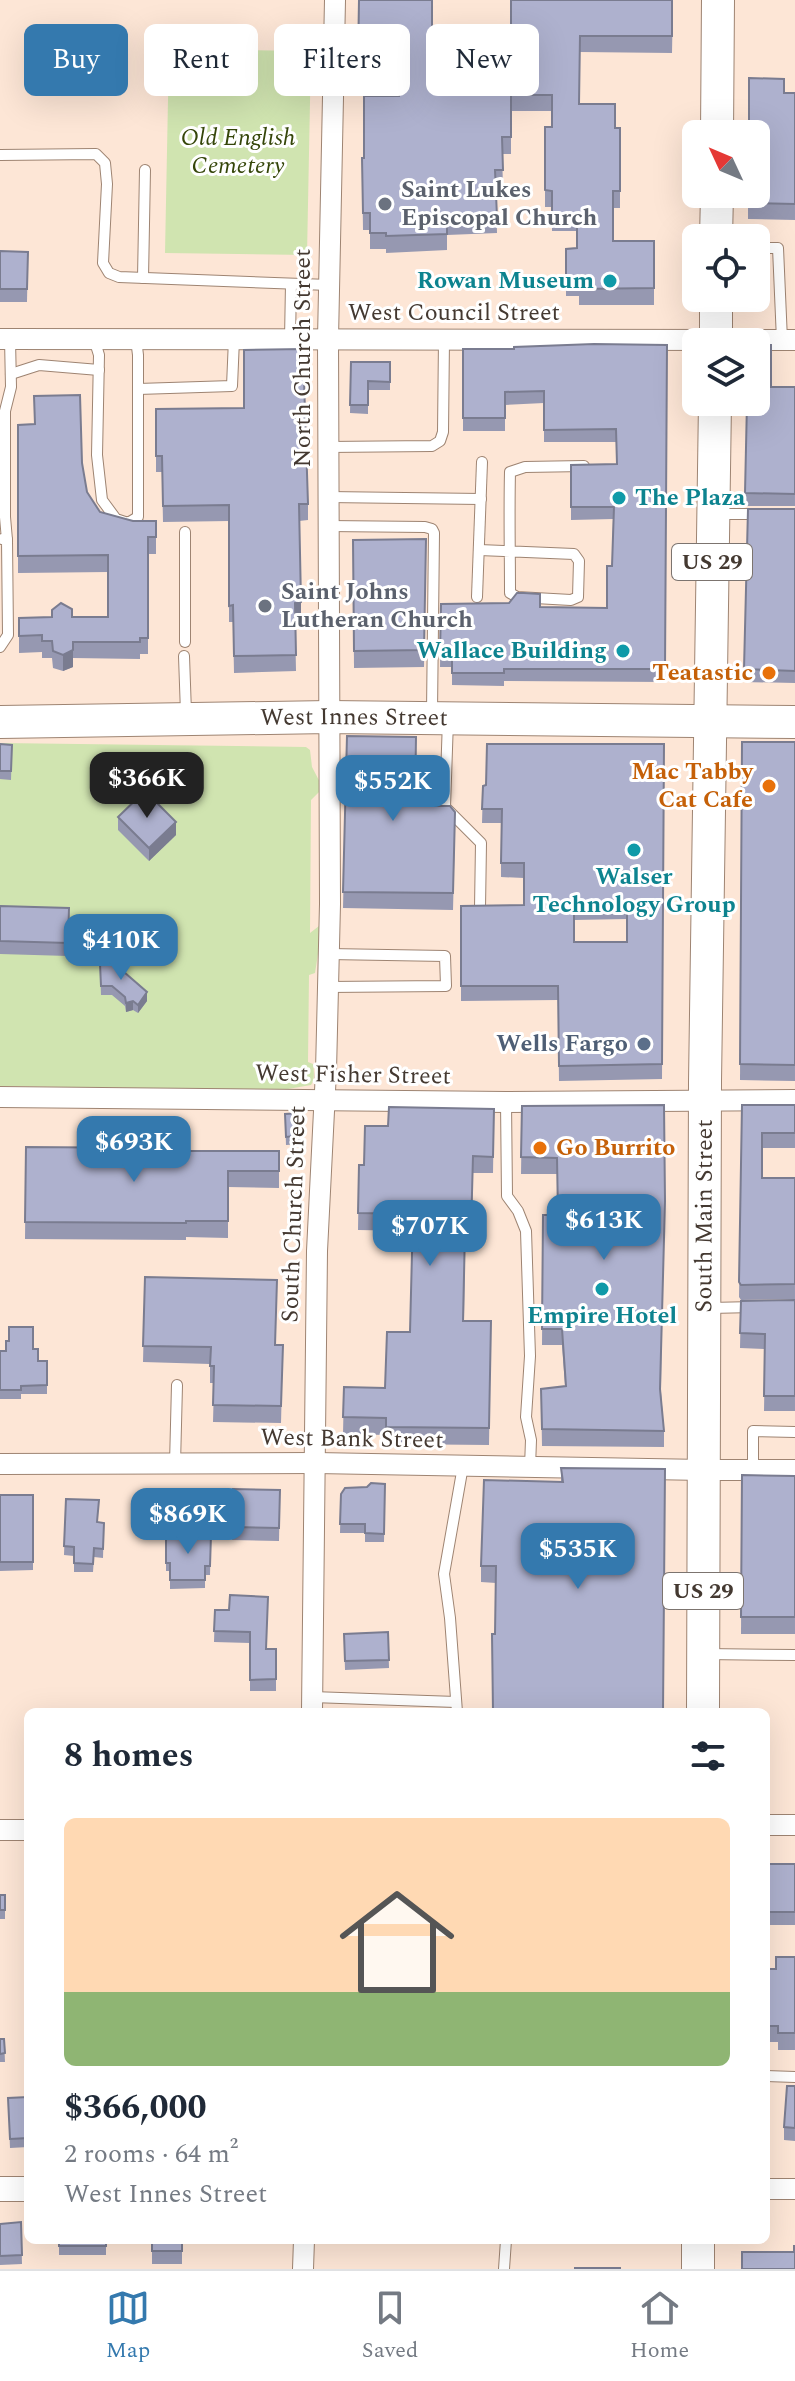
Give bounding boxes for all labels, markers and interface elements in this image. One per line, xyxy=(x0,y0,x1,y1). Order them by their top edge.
chip: Buy xyxy=(24,24,128,96)
chip: Rent xyxy=(144,24,258,96)
chip: Filters xyxy=(274,24,410,96)
chip: New xyxy=(426,24,539,96)
park label: Old English Cemetery xyxy=(181,120,295,184)
north arrow xyxy=(682,120,770,208)
map controls xyxy=(682,120,770,416)
place label: Saint Lukes Episcopal Church xyxy=(401,172,598,236)
marker: Saint Lukes Episcopal Church xyxy=(376,195,394,213)
button: locate xyxy=(682,224,770,312)
street label: North Church Street xyxy=(285,249,321,467)
place label: Rowan Museum xyxy=(417,263,594,299)
marker: Rowan Museum xyxy=(601,272,619,290)
street label: West Council Street xyxy=(348,295,560,331)
button: layers xyxy=(682,328,770,416)
place label: The Plaza xyxy=(635,480,746,516)
marker: The Plaza xyxy=(610,489,628,507)
road number: US 29 xyxy=(672,544,752,580)
place label: Saint Johns Lutheran Church xyxy=(281,574,473,638)
marker: Saint Johns Lutheran Church xyxy=(256,597,274,615)
place label: Wallace Building xyxy=(416,633,607,669)
marker: Wallace Building xyxy=(614,642,632,660)
place label: Teatastic xyxy=(652,655,753,691)
marker: Teatastic xyxy=(760,664,778,682)
street label: West Innes Street xyxy=(260,699,448,736)
pin: $366K xyxy=(91,752,203,820)
place label: Mac Tabby Cat Cafe xyxy=(631,754,755,818)
pin: $552K xyxy=(337,755,449,823)
text: $366K xyxy=(108,758,186,798)
text: $552K xyxy=(354,761,432,801)
marker: Mac Tabby Cat Cafe xyxy=(760,777,778,795)
marker: Walser Technology Group xyxy=(625,841,643,859)
place label: Walser Technology Group xyxy=(532,859,736,923)
pin: $410K xyxy=(65,914,177,982)
text: $410K xyxy=(82,920,160,960)
place label: Wells Fargo xyxy=(496,1026,628,1062)
marker: Wells Fargo xyxy=(635,1035,653,1053)
street label: West Fisher Street xyxy=(255,1055,451,1095)
street label: South Church Street xyxy=(272,1105,316,1323)
pin: $693K xyxy=(78,1116,190,1184)
street label: South Main Street xyxy=(686,1119,723,1313)
text: $693K xyxy=(95,1122,173,1162)
place label: Go Burrito xyxy=(556,1130,675,1166)
marker: Go Burrito xyxy=(531,1139,549,1157)
pin: $613K xyxy=(548,1194,660,1262)
pin: $707K xyxy=(374,1200,486,1268)
text: $613K xyxy=(565,1200,643,1240)
text: $707K xyxy=(391,1206,469,1246)
marker: Empire Hotel xyxy=(593,1280,611,1298)
place label: Empire Hotel xyxy=(527,1298,677,1334)
street label: West Bank Street xyxy=(260,1419,444,1459)
pin: $869K xyxy=(132,1488,244,1556)
text: $869K xyxy=(149,1494,227,1534)
pin: $535K xyxy=(522,1523,634,1591)
text: $535K xyxy=(539,1529,617,1569)
road number: US 29 xyxy=(663,1573,743,1609)
text: 8 homes xyxy=(64,1730,194,1782)
icon: filters xyxy=(686,1734,730,1778)
icon: home xyxy=(325,1870,469,2014)
text: $366,000 xyxy=(64,2082,207,2134)
text: 2 rooms · 64 m² xyxy=(64,2134,238,2174)
text: West Innes Street xyxy=(64,2174,267,2214)
tab: Map xyxy=(106,2286,150,2367)
tab: Saved xyxy=(362,2286,418,2367)
tab: Home xyxy=(630,2286,689,2367)

